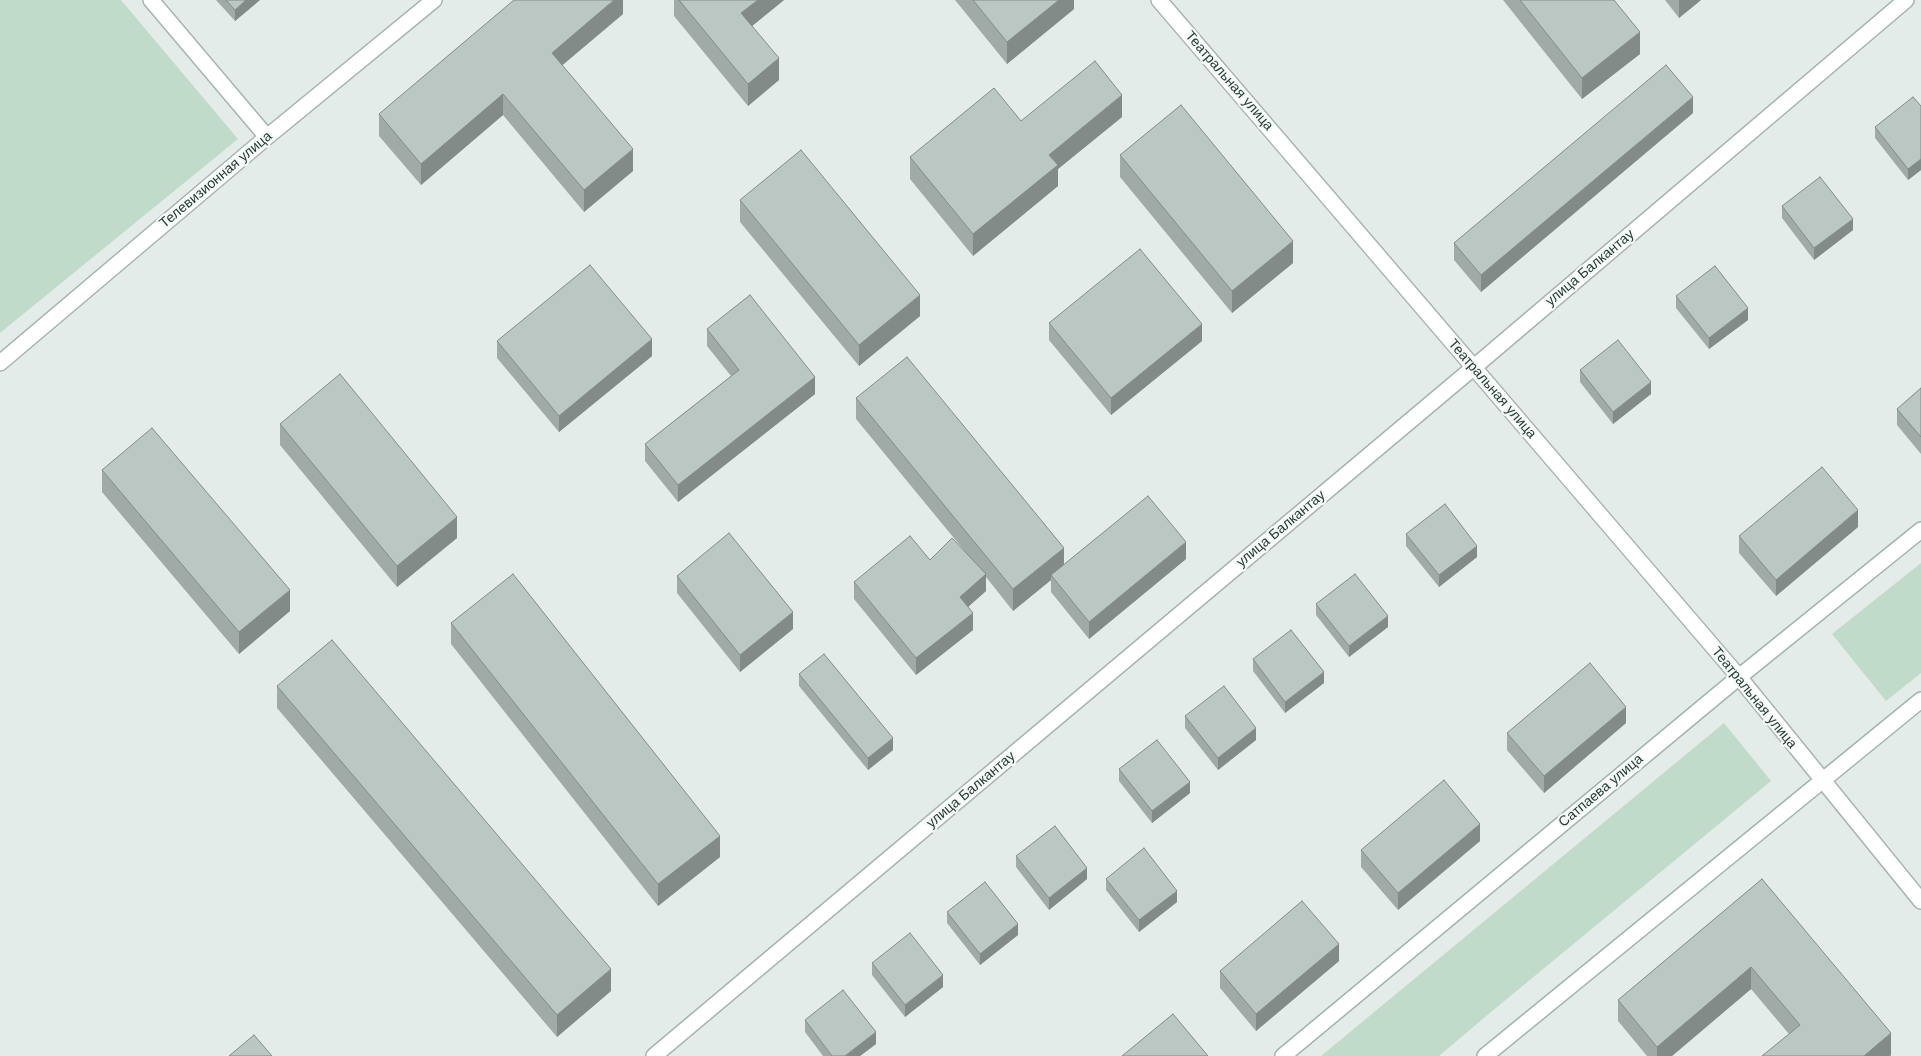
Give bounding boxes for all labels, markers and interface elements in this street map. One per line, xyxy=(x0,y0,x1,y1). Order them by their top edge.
street label: Театральная улица xyxy=(1181,28,1277,134)
street label: Телевизионная улица xyxy=(156,128,276,232)
street label: улица Балкантау xyxy=(1542,226,1638,310)
street label: Театральная улица xyxy=(1444,336,1540,442)
street label: улица Балкантау xyxy=(1233,487,1329,571)
street label: Театральная улица xyxy=(1708,644,1800,752)
street label: улица Балкантау xyxy=(923,748,1019,832)
street label: Сатпаева улица xyxy=(1555,751,1647,831)

